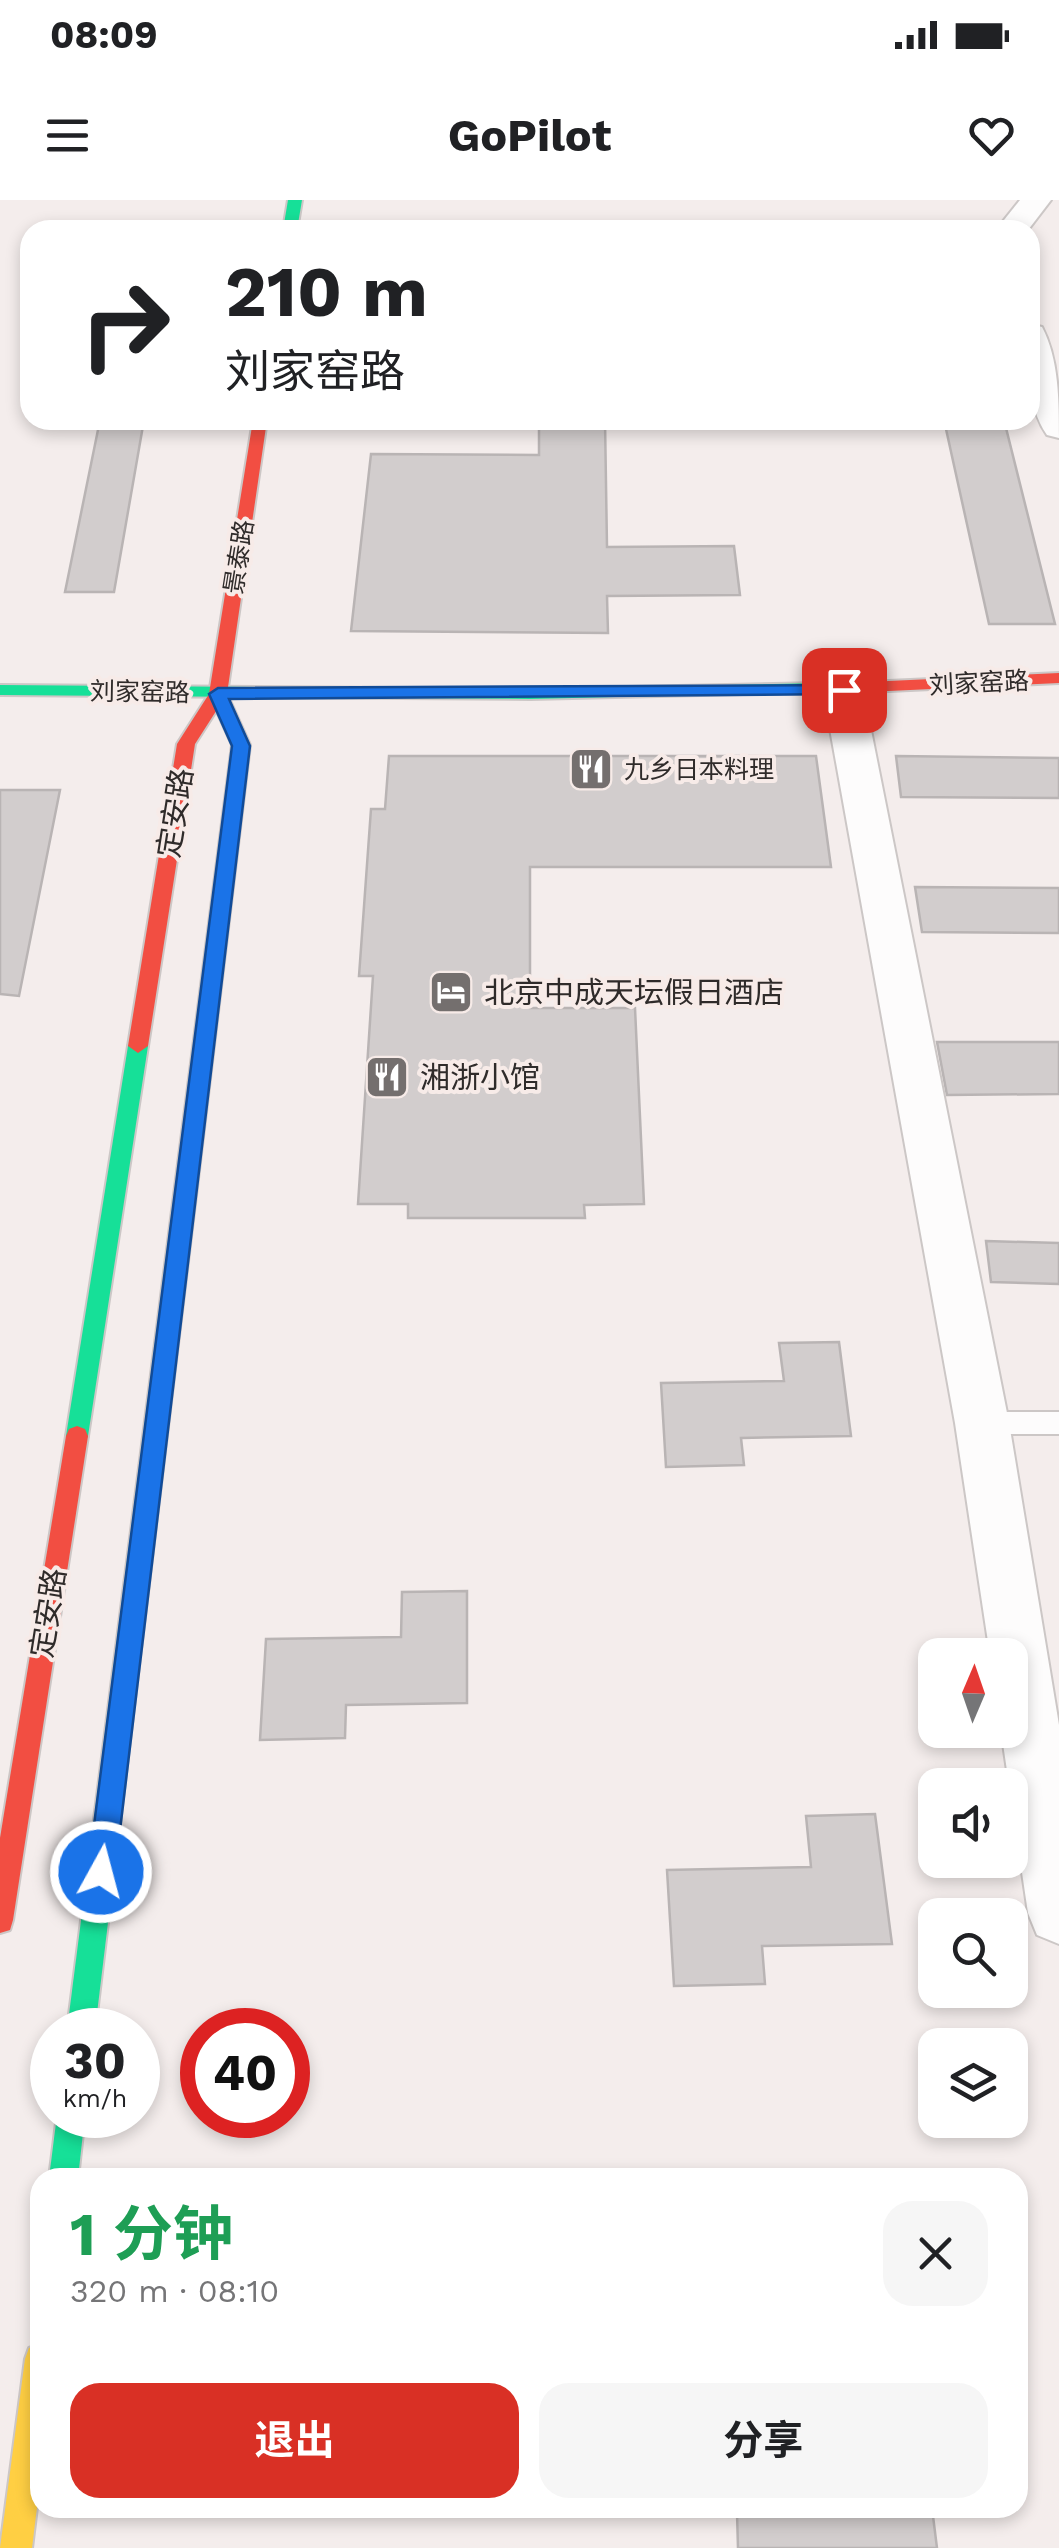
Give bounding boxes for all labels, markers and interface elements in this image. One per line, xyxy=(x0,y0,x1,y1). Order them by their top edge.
text: 08:09 xyxy=(50,13,158,57)
icon: menu xyxy=(40,108,95,163)
icon: heart xyxy=(964,108,1019,163)
text: GoPilot xyxy=(448,109,611,162)
text: 210 m xyxy=(225,251,428,333)
icon: right xyxy=(60,260,190,390)
text: 刘家窑路 xyxy=(225,345,405,398)
street label: 景泰路 xyxy=(219,518,259,596)
pin xyxy=(802,648,887,733)
icon: arrive xyxy=(817,663,872,718)
street label: 刘家窑路 xyxy=(928,666,1030,700)
street label: 刘家窑路 xyxy=(90,677,190,707)
restaurant icon: 九乡日本料理 xyxy=(568,746,614,792)
place label: 九乡日本料理 xyxy=(624,755,774,784)
street label: 定安路 xyxy=(151,766,199,860)
hotel icon: 北京中成天坛假日酒店 xyxy=(428,969,474,1015)
place label: 北京中成天坛假日酒店 xyxy=(484,975,784,1010)
restaurant icon: 湘浙小馆 xyxy=(364,1054,410,1100)
place label: 湘浙小馆 xyxy=(420,1060,540,1095)
street label: 定安路 xyxy=(24,1566,72,1660)
north arrow xyxy=(918,1638,1028,1748)
map controls xyxy=(918,1638,1028,2138)
button: sound xyxy=(918,1768,1028,1878)
position arrow xyxy=(49,1820,153,1924)
button: search xyxy=(918,1898,1028,2008)
speed limit sign: 40 xyxy=(180,2008,310,2138)
button: layers xyxy=(918,2028,1028,2138)
text: 30 xyxy=(64,2031,126,2090)
text: km/h xyxy=(63,2084,127,2113)
text: 1 分钟 xyxy=(70,2199,233,2270)
button: close xyxy=(883,2201,988,2306)
text: 320 m · 08:10 xyxy=(70,2272,279,2310)
button: 退出 xyxy=(70,2383,519,2498)
button: 分享 xyxy=(539,2383,988,2498)

